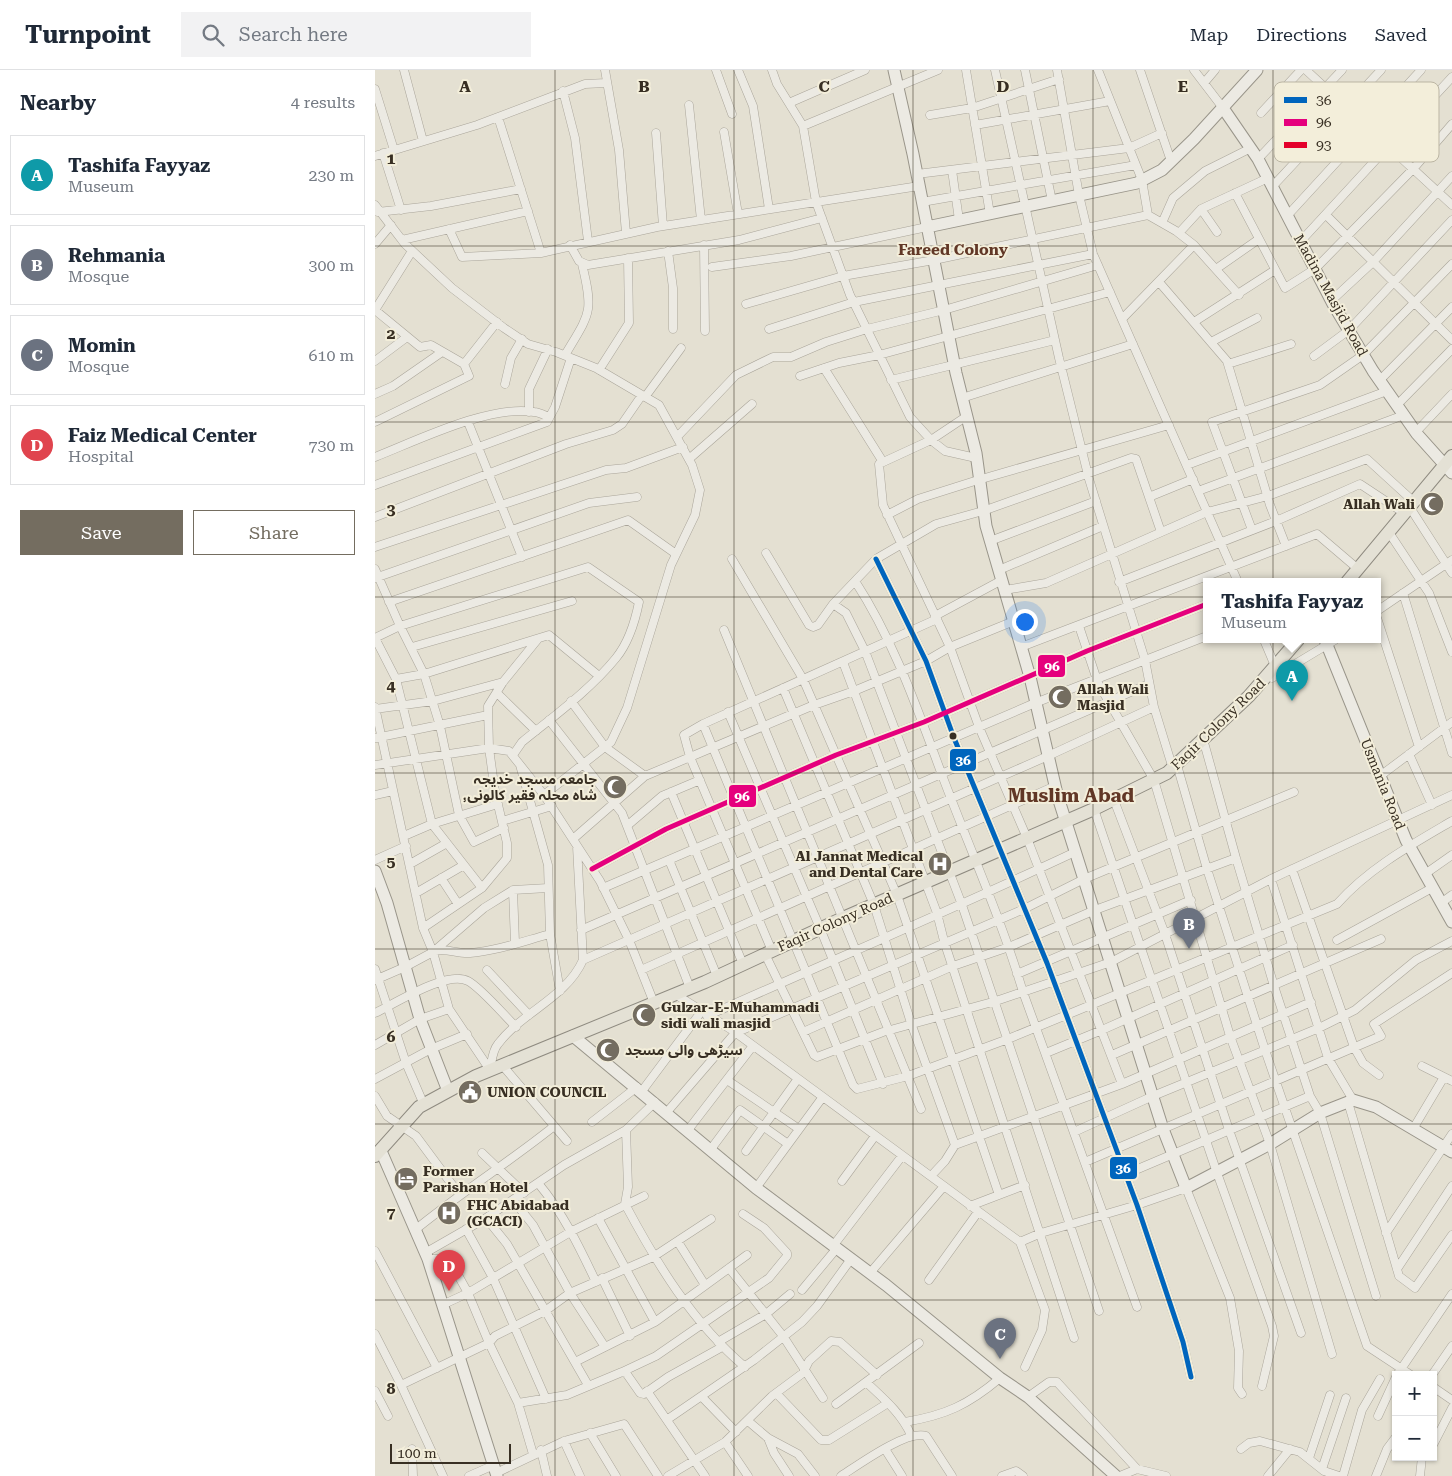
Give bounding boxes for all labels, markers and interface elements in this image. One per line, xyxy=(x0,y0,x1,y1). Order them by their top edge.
search box xyxy=(181,12,531,57)
text: Turnpoint xyxy=(25,21,151,49)
icon: search xyxy=(199,21,227,49)
text: Search here xyxy=(239,23,348,46)
text: Map xyxy=(1190,24,1228,45)
text: Directions xyxy=(1256,24,1347,45)
text: Saved xyxy=(1375,24,1427,45)
text: A xyxy=(459,77,471,96)
text: B xyxy=(638,77,650,96)
text: C xyxy=(818,77,830,96)
text: D xyxy=(997,77,1010,96)
text: E xyxy=(1178,77,1188,96)
legend xyxy=(1274,82,1439,162)
text: Nearby xyxy=(20,91,96,115)
text: 36 xyxy=(1316,92,1332,108)
text: 4 results xyxy=(291,93,355,112)
text: 96 xyxy=(1316,114,1332,130)
text: 93 xyxy=(1316,137,1332,153)
text: 1 xyxy=(387,149,396,168)
text: Tashifa Fayyaz xyxy=(68,154,210,177)
text: A xyxy=(31,166,43,185)
text: 230 m xyxy=(308,166,354,185)
text: Museum xyxy=(68,177,134,196)
street label: Madina Masjid Road xyxy=(1291,231,1371,359)
district label: Fareed Colony xyxy=(898,241,1008,259)
text: Rehmania xyxy=(68,244,165,267)
text: B xyxy=(31,256,43,275)
text: 300 m xyxy=(308,256,354,275)
text: Mosque xyxy=(68,267,129,286)
text: 2 xyxy=(387,324,396,343)
text: Momin xyxy=(68,334,136,357)
text: C xyxy=(31,346,43,365)
text: 610 m xyxy=(308,346,354,365)
text: Mosque xyxy=(68,357,129,376)
text: Faiz Medical Center xyxy=(68,424,257,447)
text: D xyxy=(31,436,43,455)
text: 730 m xyxy=(308,436,354,455)
text: Hospital xyxy=(68,447,134,466)
mosque icon: Allah Wali xyxy=(1419,491,1445,517)
place label: Allah Wali xyxy=(1343,496,1415,512)
text: 3 xyxy=(387,500,396,519)
button: Save xyxy=(20,510,183,555)
button: Share xyxy=(193,510,355,555)
popup xyxy=(1203,578,1381,643)
text: Tashifa Fayyaz xyxy=(1221,590,1363,613)
your location xyxy=(1012,609,1038,635)
text: Museum xyxy=(1221,613,1287,632)
line badge: 96 xyxy=(1037,654,1066,678)
text: 96 xyxy=(1044,658,1060,674)
pin: A xyxy=(1276,660,1308,701)
street label: Faqir Colony Road xyxy=(1168,675,1268,773)
text: 4 xyxy=(387,676,396,695)
place label: Allah Wali Masjid xyxy=(1077,681,1149,713)
mosque icon: Allah Wali Masjid xyxy=(1047,684,1073,710)
unlabelled marker xyxy=(948,731,958,741)
street label: Usmania Road xyxy=(1357,736,1409,832)
line badge: 36 xyxy=(949,748,977,772)
text: 36 xyxy=(955,752,971,768)
place label: جامعہ مسجد خدیجہ ,شاہ محلہ فقیر کالونی xyxy=(463,771,597,804)
mosque icon: جامعہ مسجد خدیجہ ,شاہ محلہ فقیر کالونی xyxy=(602,774,628,800)
line badge: 96 xyxy=(728,784,757,808)
district label: Muslim Abad xyxy=(1008,784,1135,807)
text: 96 xyxy=(734,788,750,804)
place label: Al Jannat Medical and Dental Care xyxy=(796,848,923,880)
hospital icon: Al Jannat Medical and Dental Care xyxy=(927,851,953,877)
text: 5 xyxy=(387,852,396,871)
street label: Faqir Colony Road xyxy=(775,889,895,955)
pin: B xyxy=(1173,908,1205,949)
place label: Gulzar-E-Muhammadi sidi wali masjid xyxy=(661,999,819,1031)
mosque icon: Gulzar-E-Muhammadi sidi wali masjid xyxy=(631,1002,657,1028)
text: 6 xyxy=(387,1027,396,1046)
mosque icon: سیڑھی والی مسجد xyxy=(595,1037,621,1063)
place label: سیڑھی والی مسجد xyxy=(625,1042,743,1059)
public building icon: UNION COUNCIL xyxy=(457,1079,483,1105)
place label: UNION COUNCIL xyxy=(487,1084,607,1100)
line badge: 36 xyxy=(1109,1156,1138,1180)
text: 36 xyxy=(1115,1160,1131,1176)
place label: Former Parishan Hotel xyxy=(423,1163,529,1195)
hotel icon: Former Parishan Hotel xyxy=(393,1166,419,1192)
place label: FHC Abidabad (GCACI) xyxy=(467,1197,570,1229)
hospital icon: FHC Abidabad (GCACI) xyxy=(436,1200,462,1226)
text: 7 xyxy=(387,1203,396,1222)
pin: D xyxy=(433,1250,465,1291)
pin: C xyxy=(984,1318,1016,1359)
map controls xyxy=(1392,1371,1437,1461)
button: + xyxy=(1392,1371,1437,1416)
text: 8 xyxy=(387,1379,396,1398)
button: − xyxy=(1392,1416,1437,1461)
scale bar xyxy=(390,1441,511,1464)
text: 100 m xyxy=(397,1445,437,1461)

